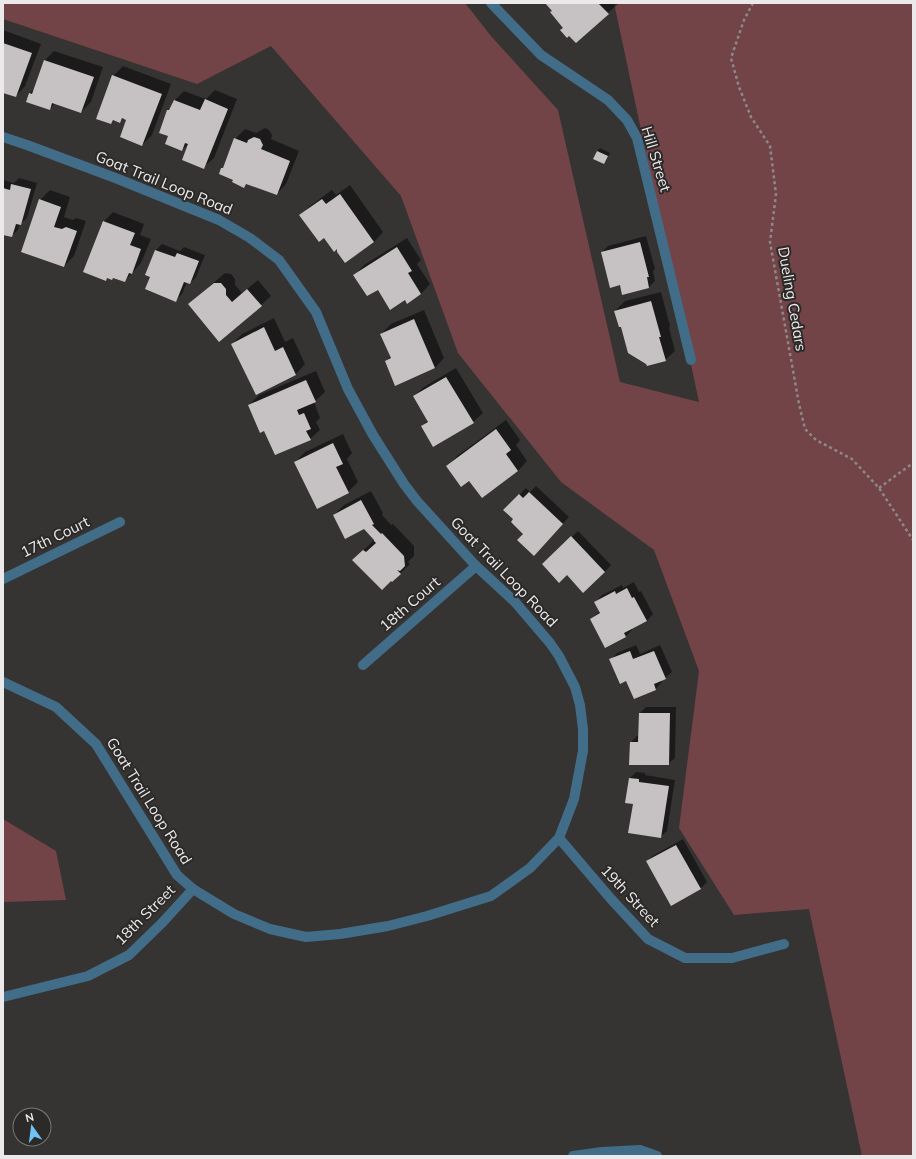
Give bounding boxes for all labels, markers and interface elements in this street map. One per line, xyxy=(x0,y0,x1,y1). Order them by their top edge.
street label: Hill Street xyxy=(638,124,675,194)
street label: Goat Trail Loop Road xyxy=(93,146,235,219)
street label: Dueling Cedars xyxy=(774,245,811,353)
street label: 17th Court xyxy=(17,512,92,561)
street label: Goat Trail Loop Road xyxy=(447,513,562,631)
street label: 18th Court xyxy=(376,572,444,635)
street label: Goat Trail Loop Road xyxy=(103,734,196,868)
street label: 19th Street xyxy=(597,861,664,930)
street label: 18th Street xyxy=(111,881,179,949)
north arrow xyxy=(12,1107,52,1147)
text: N xyxy=(24,1109,35,1125)

